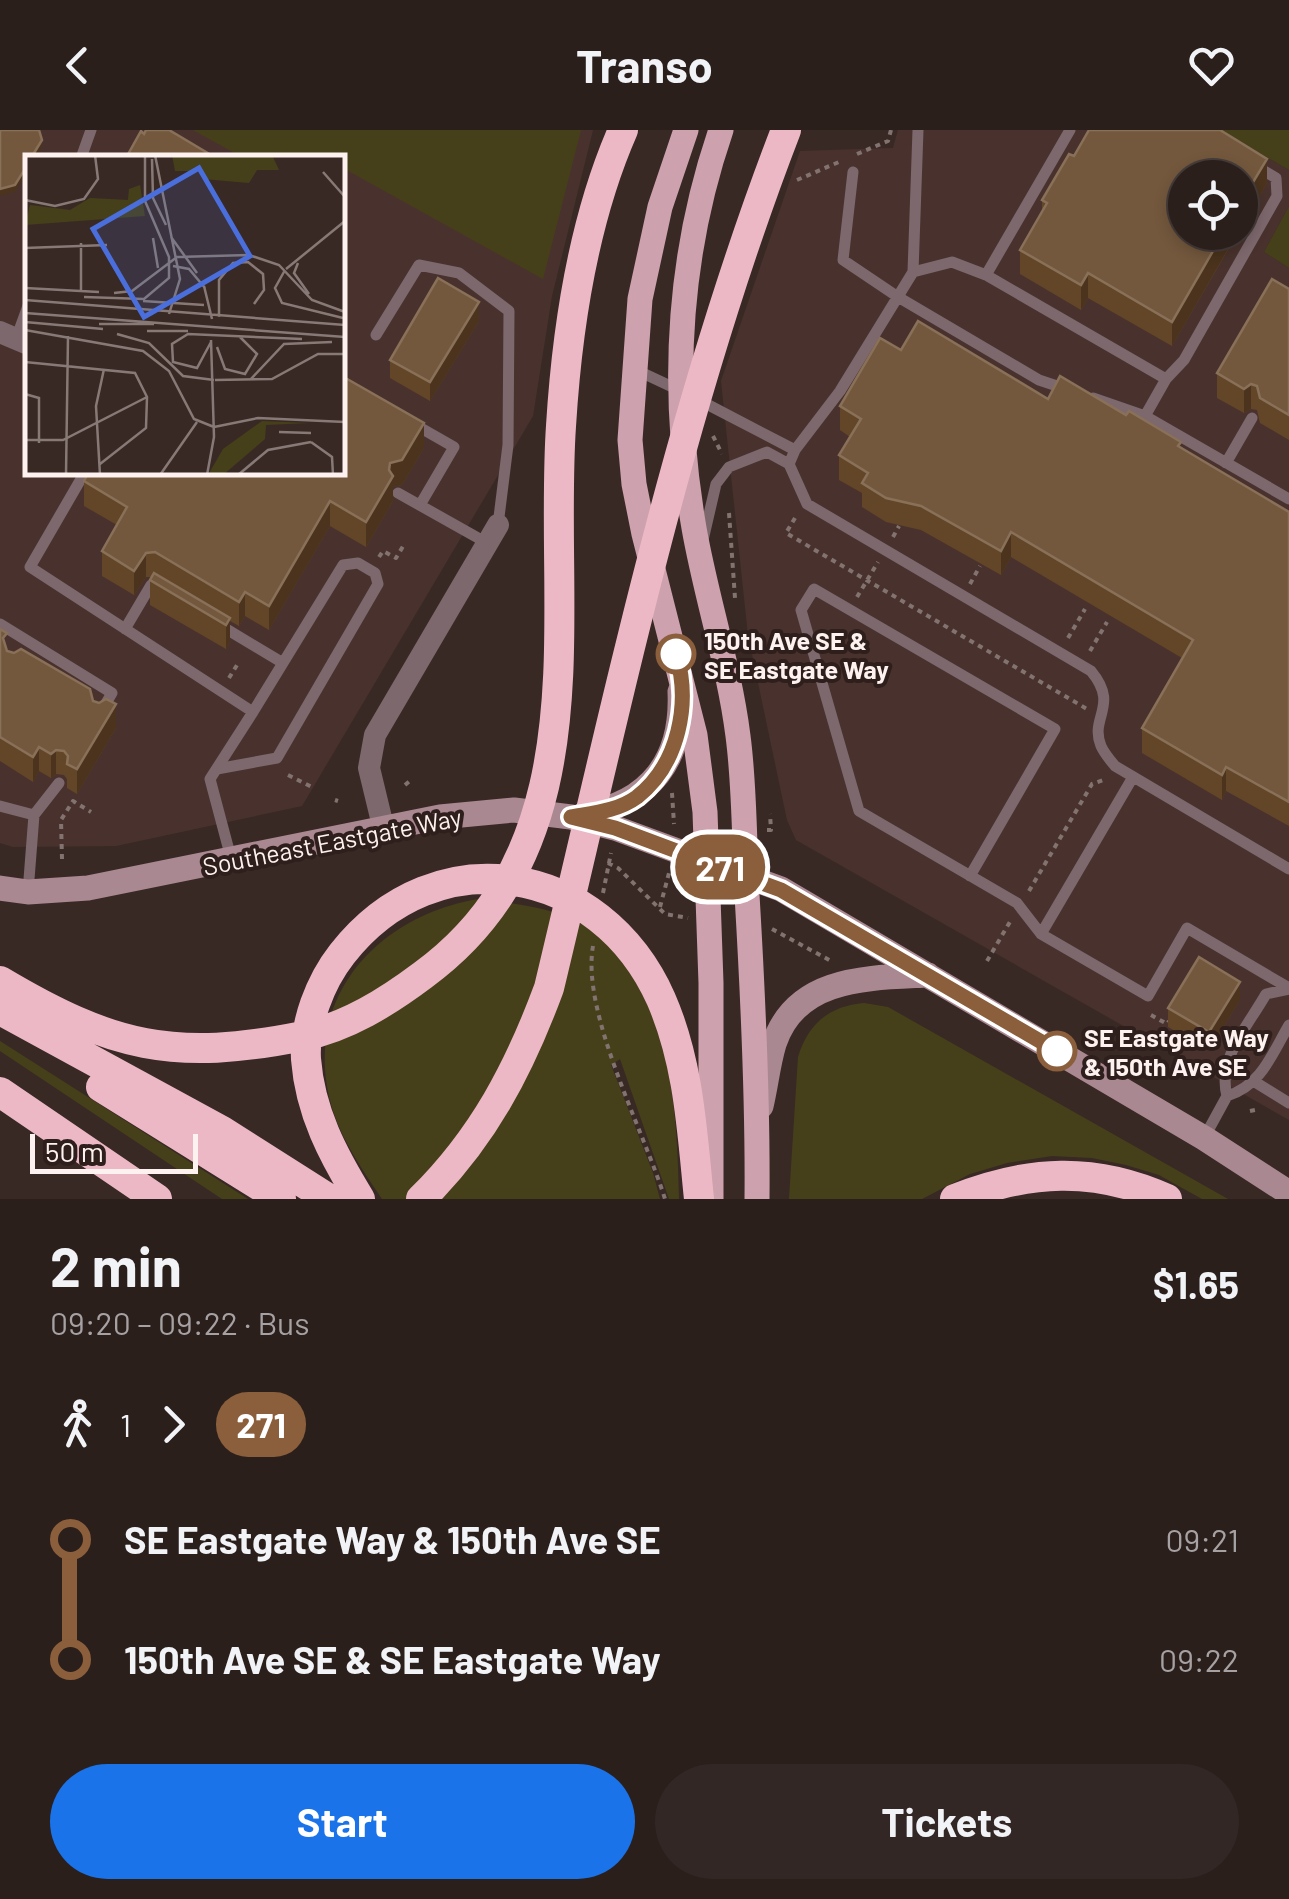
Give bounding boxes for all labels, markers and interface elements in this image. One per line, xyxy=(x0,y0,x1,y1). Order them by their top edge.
icon: back xyxy=(50,38,105,93)
text: Transo xyxy=(576,38,713,92)
icon: heart xyxy=(1184,38,1239,93)
inset map xyxy=(25,155,345,475)
map controls xyxy=(1168,160,1258,250)
button: locate xyxy=(1168,160,1258,250)
place label: 150th Ave SE & SE Eastgate Way xyxy=(704,625,889,684)
marker: 150th Ave SE & SE Eastgate Way xyxy=(657,635,695,673)
street label: Southeast Eastgate Way xyxy=(200,801,464,881)
line badge: 271 xyxy=(662,834,778,900)
text: 271 xyxy=(695,846,745,888)
place label: SE Eastgate Way & 150th Ave SE xyxy=(1084,1022,1269,1081)
marker: SE Eastgate Way & 150th Ave SE xyxy=(1038,1032,1076,1070)
scale bar xyxy=(30,1129,198,1174)
text: 50 m xyxy=(45,1134,104,1168)
text: 2 min xyxy=(50,1232,182,1298)
text: $1.65 xyxy=(1153,1261,1239,1307)
text: 09:20 – 09:22 · Bus xyxy=(50,1303,310,1341)
icon: walk xyxy=(50,1397,105,1452)
icon: forward xyxy=(146,1397,201,1452)
text: 271 xyxy=(236,1403,286,1445)
text: 1 xyxy=(120,1405,131,1443)
text: SE Eastgate Way & 150th Ave SE xyxy=(124,1516,661,1562)
text: 09:21 xyxy=(1165,1520,1239,1558)
text: 150th Ave SE & SE Eastgate Way xyxy=(124,1636,661,1682)
text: 09:22 xyxy=(1159,1640,1239,1678)
button: Start xyxy=(50,1764,635,1879)
button: Tickets xyxy=(655,1764,1239,1879)

